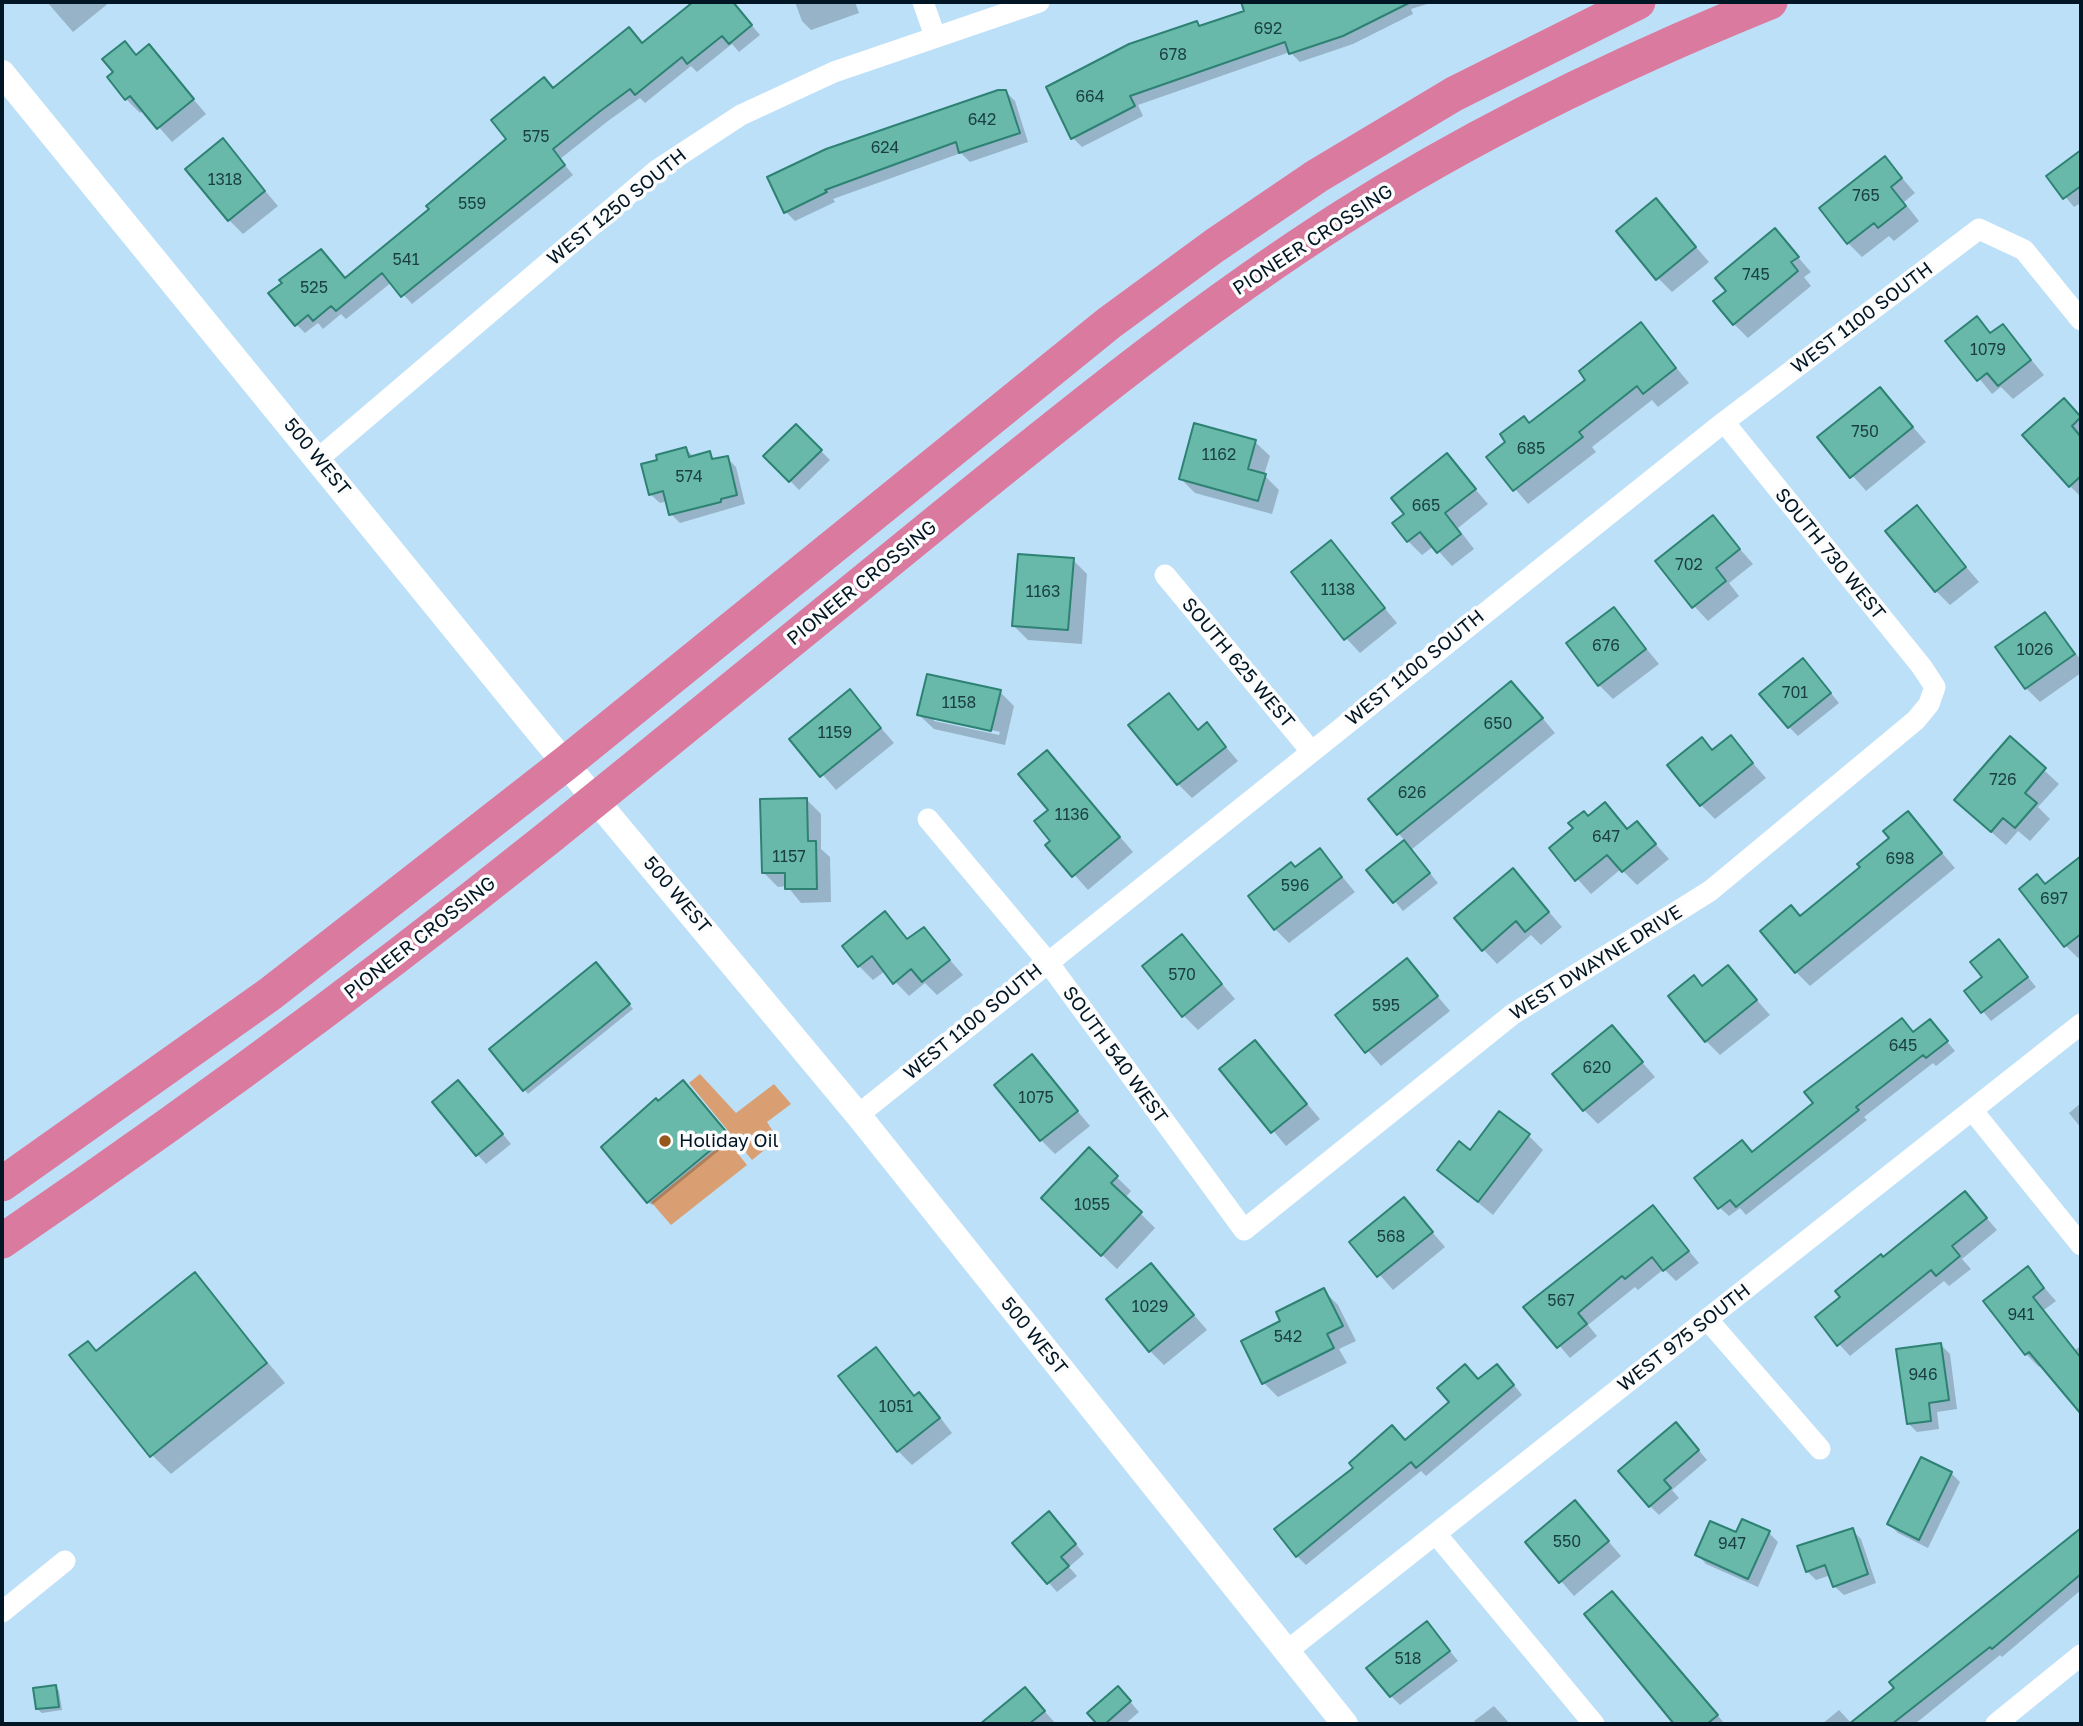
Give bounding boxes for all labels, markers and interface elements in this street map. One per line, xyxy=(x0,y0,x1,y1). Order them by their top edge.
house number: 692 xyxy=(1254,19,1282,39)
house number: 678 xyxy=(1159,45,1187,65)
house number: 664 xyxy=(1075,87,1105,107)
house number: 642 xyxy=(968,110,996,130)
house number: 575 xyxy=(522,127,550,147)
house number: 624 xyxy=(871,138,899,158)
street label: WEST 1250 SOUTH xyxy=(543,144,691,270)
house number: 1318 xyxy=(208,170,242,190)
street label: PIONEER CROSSING xyxy=(1229,180,1397,300)
house number: 765 xyxy=(1852,186,1880,206)
house number: 559 xyxy=(458,194,486,214)
house number: 541 xyxy=(393,250,419,270)
street label: WEST 1100 SOUTH xyxy=(1787,257,1937,379)
house number: 745 xyxy=(1742,265,1770,285)
house number: 525 xyxy=(300,278,328,298)
house number: 1079 xyxy=(1970,340,2006,360)
street label: 500 WEST xyxy=(279,414,355,500)
house number: 750 xyxy=(1851,422,1879,442)
house number: 685 xyxy=(1517,439,1545,459)
house number: 1162 xyxy=(1202,445,1236,465)
house number: 574 xyxy=(675,467,703,487)
street label: SOUTH 730 WEST xyxy=(1770,484,1890,624)
house number: 665 xyxy=(1412,496,1440,516)
street label: PIONEER CROSSING xyxy=(783,516,941,650)
house number: 702 xyxy=(1675,555,1703,575)
house number: 1138 xyxy=(1321,580,1355,600)
house number: 1163 xyxy=(1026,582,1060,602)
street label: SOUTH 625 WEST xyxy=(1177,593,1299,733)
street label: WEST 1100 SOUTH xyxy=(1341,605,1489,731)
house number: 676 xyxy=(1592,636,1620,656)
house number: 1026 xyxy=(2017,640,2053,660)
house number: 701 xyxy=(1782,683,1808,703)
house number: 1158 xyxy=(942,693,976,713)
house number: 650 xyxy=(1484,714,1512,734)
house number: 1159 xyxy=(818,723,852,743)
house number: 726 xyxy=(1989,770,2017,790)
house number: 626 xyxy=(1398,783,1426,803)
house number: 1136 xyxy=(1055,805,1089,825)
house number: 647 xyxy=(1592,827,1620,847)
house number: 1157 xyxy=(772,847,806,867)
house number: 698 xyxy=(1885,849,1915,869)
street label: 500 WEST xyxy=(638,852,716,938)
street label: PIONEER CROSSING xyxy=(340,872,500,1004)
house number: 596 xyxy=(1281,876,1309,896)
house number: 697 xyxy=(2040,889,2068,909)
street label: WEST DWAYNE DRIVE xyxy=(1506,901,1686,1025)
street label: WEST 1100 SOUTH xyxy=(899,959,1047,1085)
house number: 570 xyxy=(1168,965,1196,985)
street label: SOUTH 540 WEST xyxy=(1058,982,1172,1128)
house number: 595 xyxy=(1372,996,1400,1016)
house number: 645 xyxy=(1889,1036,1917,1056)
house number: 620 xyxy=(1583,1058,1611,1078)
house number: 1075 xyxy=(1018,1088,1054,1108)
place label: Holiday Oil xyxy=(679,1130,779,1152)
marker: Holiday Oil xyxy=(657,1133,673,1149)
house number: 1055 xyxy=(1074,1195,1110,1215)
house number: 568 xyxy=(1377,1227,1405,1247)
street label: WEST 975 SOUTH xyxy=(1613,1279,1755,1397)
house number: 567 xyxy=(1547,1291,1575,1311)
street label: 500 WEST xyxy=(996,1293,1072,1379)
house number: 1029 xyxy=(1132,1297,1168,1317)
house number: 941 xyxy=(2007,1305,2035,1325)
house number: 542 xyxy=(1274,1327,1302,1347)
house number: 946 xyxy=(1908,1365,1938,1385)
house number: 1051 xyxy=(879,1397,913,1417)
house number: 550 xyxy=(1553,1532,1581,1552)
house number: 947 xyxy=(1718,1534,1746,1554)
house number: 518 xyxy=(1395,1649,1421,1669)

